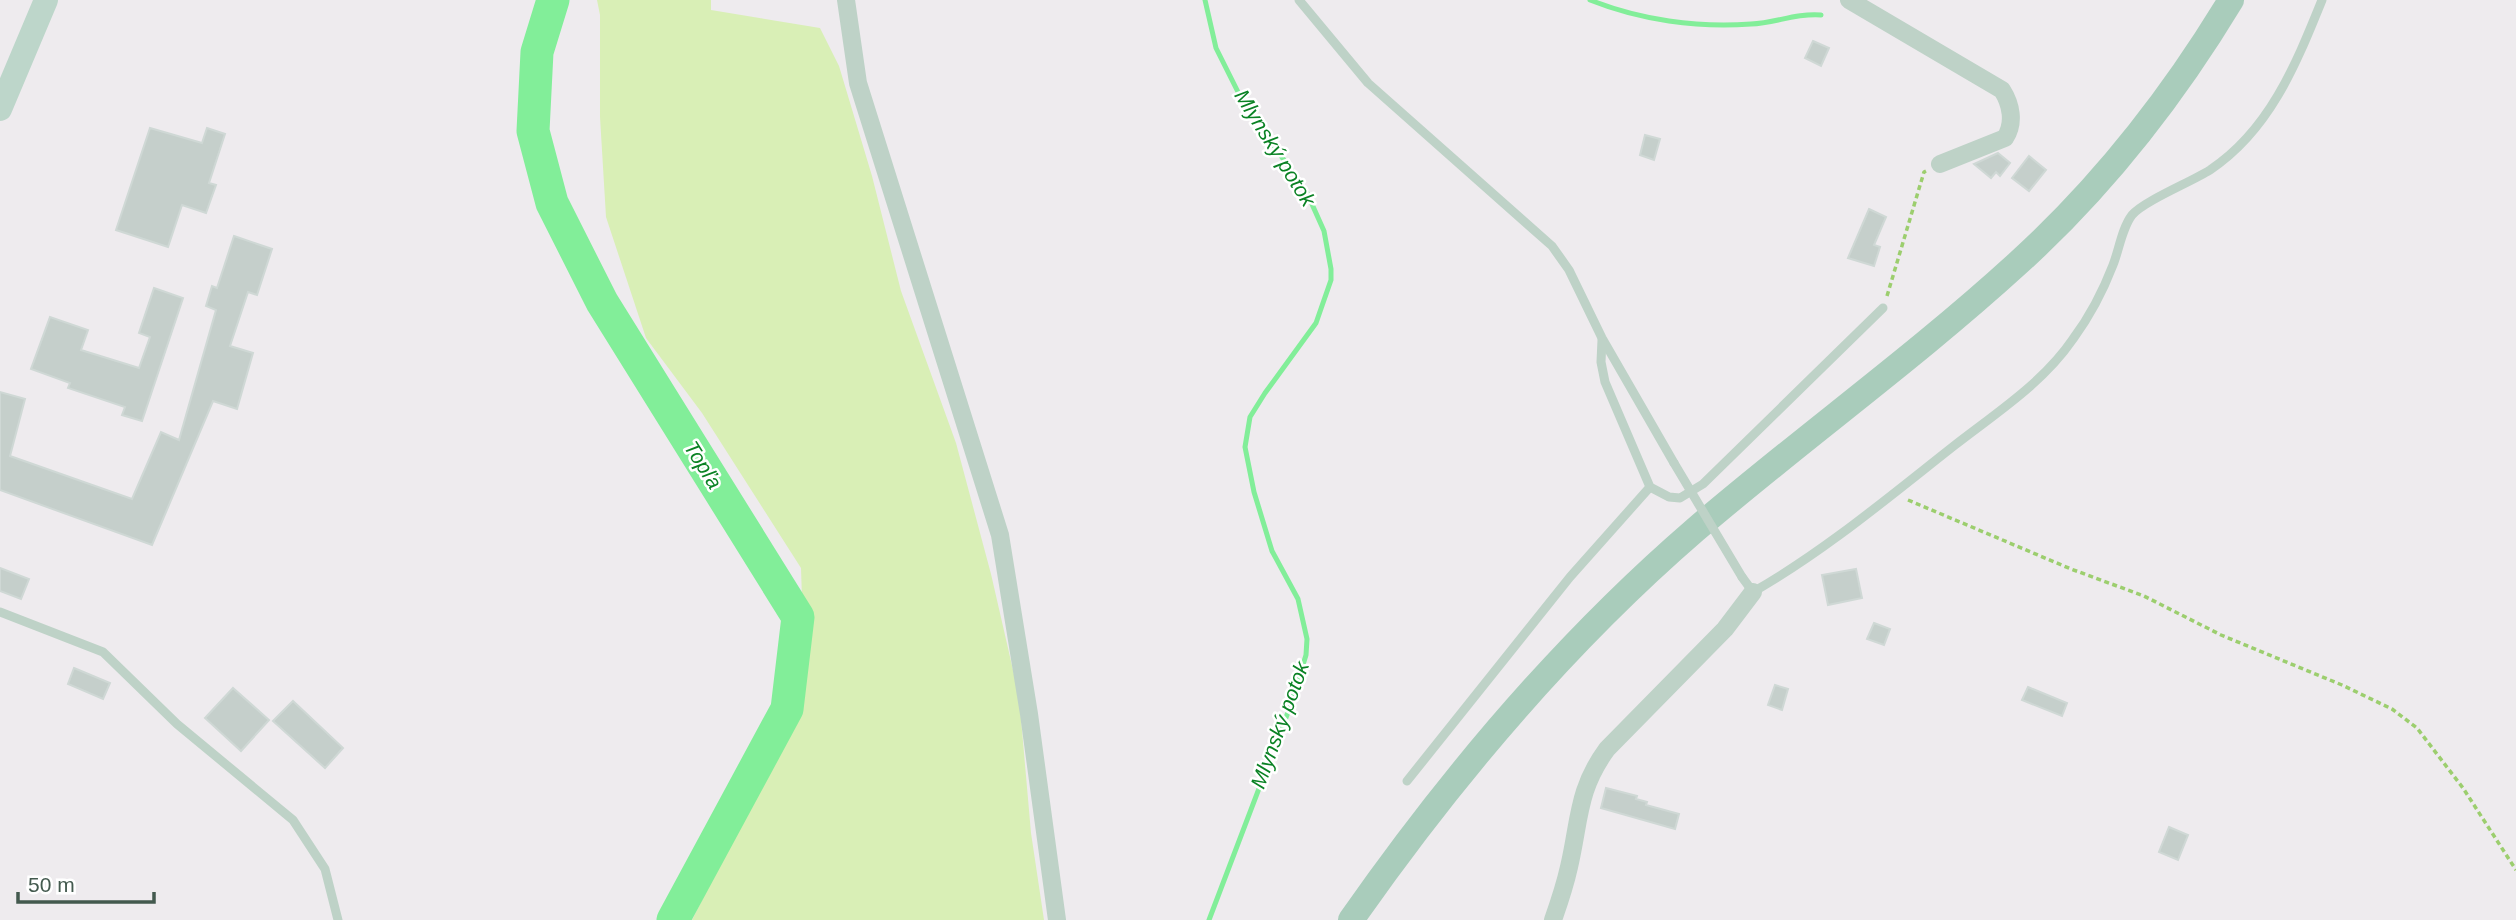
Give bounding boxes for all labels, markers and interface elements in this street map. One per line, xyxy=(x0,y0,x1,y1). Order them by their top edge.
water label: Mlynský potok xyxy=(1230,85,1321,212)
water label: Topľa xyxy=(680,437,727,493)
water label: Mlynský potok xyxy=(1246,657,1314,791)
scale bar xyxy=(18,860,154,904)
text: 50 m xyxy=(28,873,75,896)

